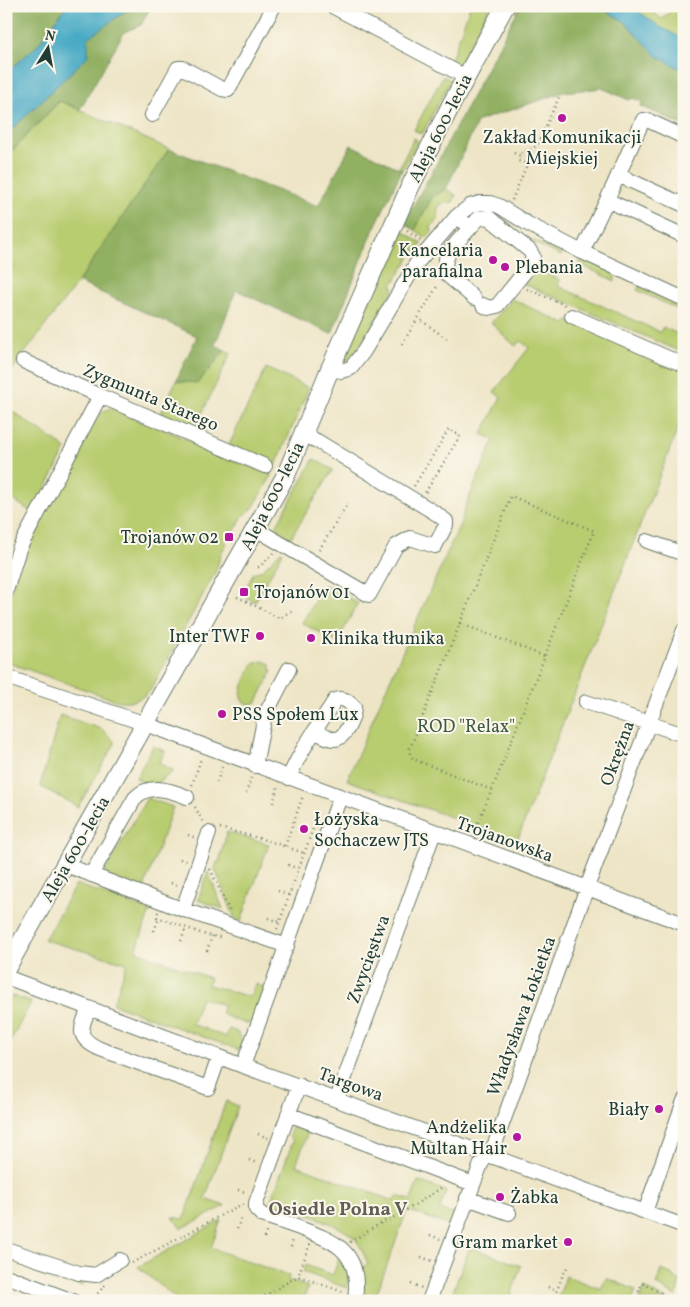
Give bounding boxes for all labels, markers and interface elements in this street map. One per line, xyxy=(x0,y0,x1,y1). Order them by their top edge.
north arrow xyxy=(22,22,72,72)
text: N xyxy=(43,26,57,47)
street label: Aleja 600-lecia xyxy=(403,70,480,187)
marker: Zakład Komunikacji Miejskiej xyxy=(556,112,568,124)
place label: Zakład Komunikacji Miejskiej xyxy=(483,126,641,172)
place label: Kancelaria parafialna xyxy=(398,239,483,285)
marker: Kancelaria parafialna xyxy=(487,254,499,266)
place label: Plebania xyxy=(515,256,583,281)
marker: Plebania xyxy=(499,261,511,273)
street label: Zygmunta Starego xyxy=(79,359,222,438)
street label: Aleja 600-lecia xyxy=(235,438,312,555)
place label: Trojanów 02 xyxy=(120,526,219,551)
marker: Trojanów 02 xyxy=(223,531,235,543)
place label: Trojanów 01 xyxy=(254,581,350,606)
marker: Trojanów 01 xyxy=(238,586,250,598)
place label: Inter TWF xyxy=(169,625,250,650)
place label: Klinika tłumika xyxy=(321,627,445,652)
marker: Inter TWF xyxy=(254,630,266,642)
marker: Klinika tłumika xyxy=(305,632,317,644)
place label: PSS Społem Lux xyxy=(232,703,359,728)
marker: PSS Społem Lux xyxy=(216,708,228,720)
park label: ROD "Relax" xyxy=(417,715,515,740)
street label: Okrężna xyxy=(595,717,642,790)
street label: Aleja 600-lecia xyxy=(36,792,117,908)
place label: Łożyska Sochaczew JTS xyxy=(314,808,429,854)
street label: Trojanowska xyxy=(453,811,556,870)
marker: Łożyska Sochaczew JTS xyxy=(298,823,310,835)
street label: Zwycięstwa xyxy=(342,912,397,1007)
street label: Władysława Łokietka xyxy=(482,933,563,1100)
street label: Targowa xyxy=(315,1062,386,1109)
place label: Biały xyxy=(608,1098,649,1123)
marker: Biały xyxy=(653,1103,665,1115)
place label: Andżelika Multan Hair xyxy=(410,1116,507,1162)
marker: Andżelika Multan Hair xyxy=(511,1131,523,1143)
place label: Żabka xyxy=(510,1186,559,1211)
marker: Żabka xyxy=(494,1191,506,1203)
district label: Osiedle Polna V xyxy=(269,1197,407,1223)
place label: Gram market xyxy=(452,1231,558,1256)
marker: Gram market xyxy=(562,1236,574,1248)

